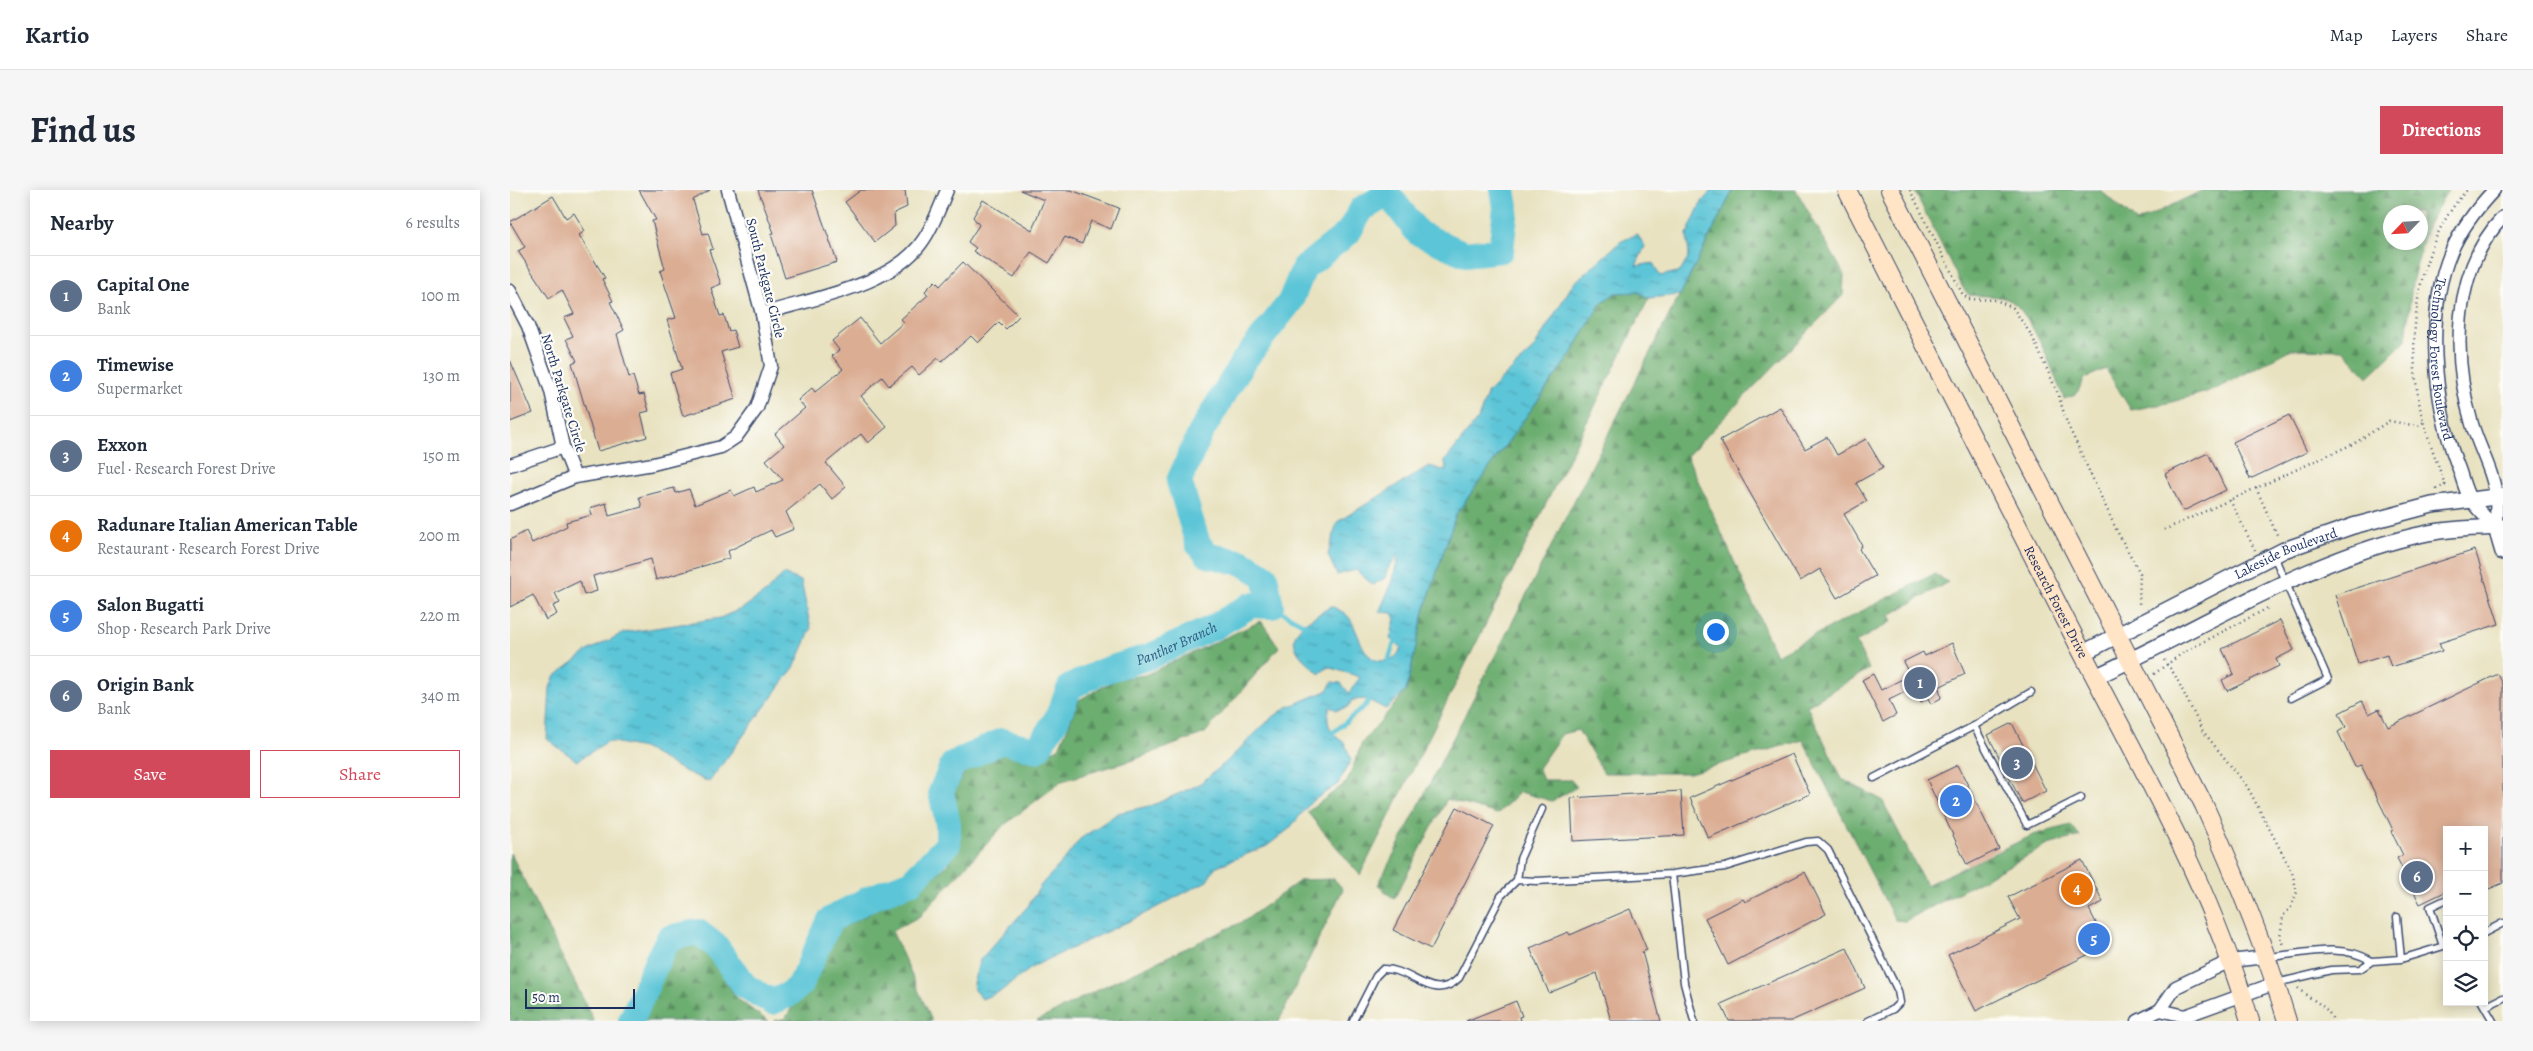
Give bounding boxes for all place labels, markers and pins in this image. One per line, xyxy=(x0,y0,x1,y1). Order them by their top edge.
pin: 1 xyxy=(1904,664,1936,702)
pin: 3 xyxy=(2001,744,2033,782)
pin: 2 xyxy=(1940,782,1972,820)
pin: 6 xyxy=(2401,858,2433,896)
pin: 4 xyxy=(2061,870,2093,908)
pin: 5 xyxy=(2078,920,2110,958)

